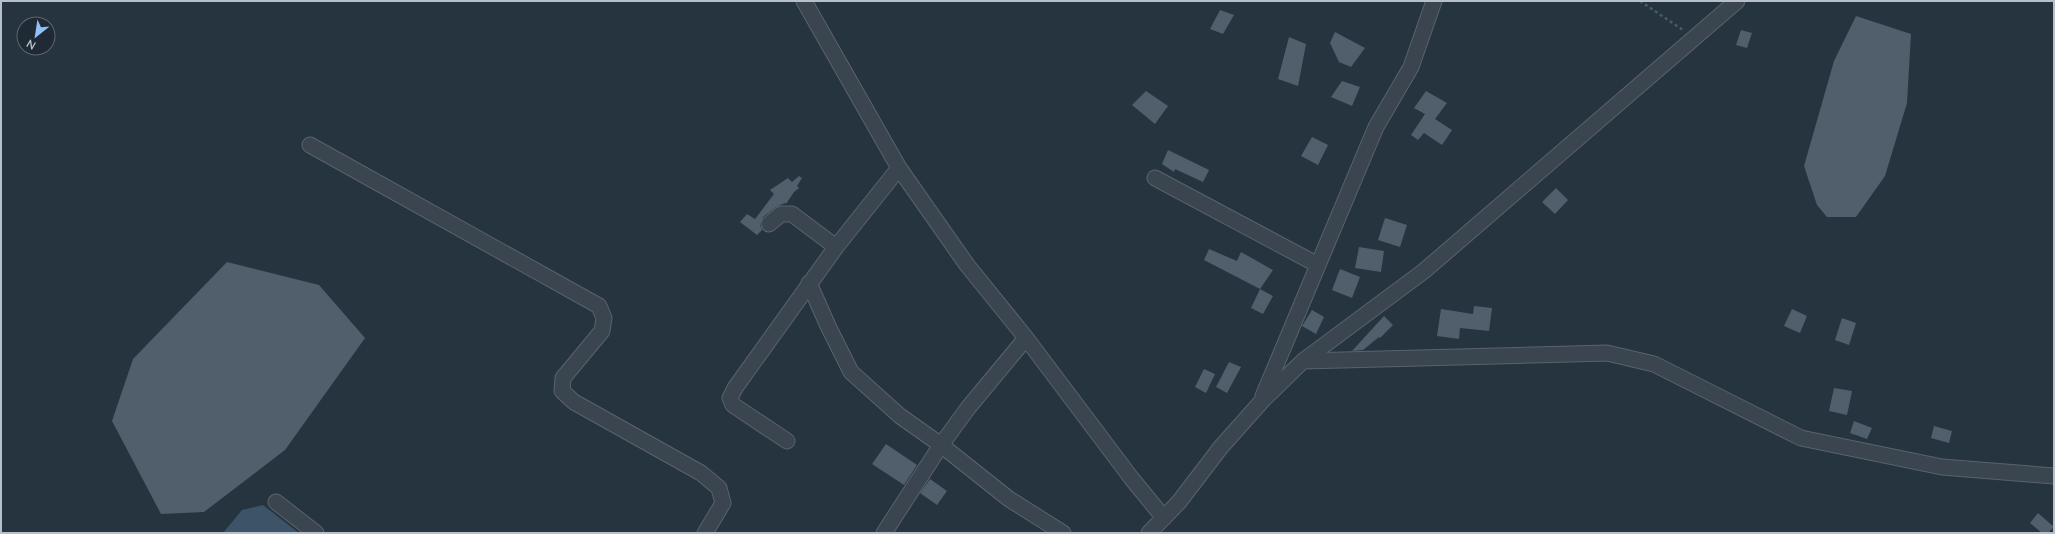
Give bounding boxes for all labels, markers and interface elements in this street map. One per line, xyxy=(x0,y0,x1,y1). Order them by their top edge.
north arrow xyxy=(16,16,56,56)
text: N xyxy=(24,37,38,53)

